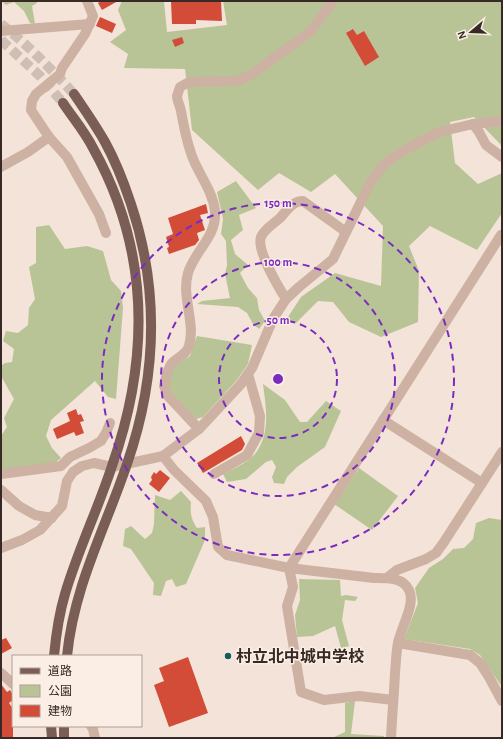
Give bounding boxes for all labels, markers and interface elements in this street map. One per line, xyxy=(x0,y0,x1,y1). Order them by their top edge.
north arrow xyxy=(451,12,491,52)
text: N xyxy=(456,30,468,41)
text: 150 m xyxy=(264,197,292,209)
text: 100 m xyxy=(264,256,292,268)
text: 50 m xyxy=(267,314,290,326)
centre of rings xyxy=(271,372,285,386)
place label: 村立北中城中学校 xyxy=(236,647,364,665)
marker: 村立北中城中学校 xyxy=(223,651,233,661)
legend xyxy=(12,655,142,727)
text: 道路 xyxy=(48,664,72,677)
text: 公園 xyxy=(48,685,72,697)
text: 建物 xyxy=(48,704,72,717)

